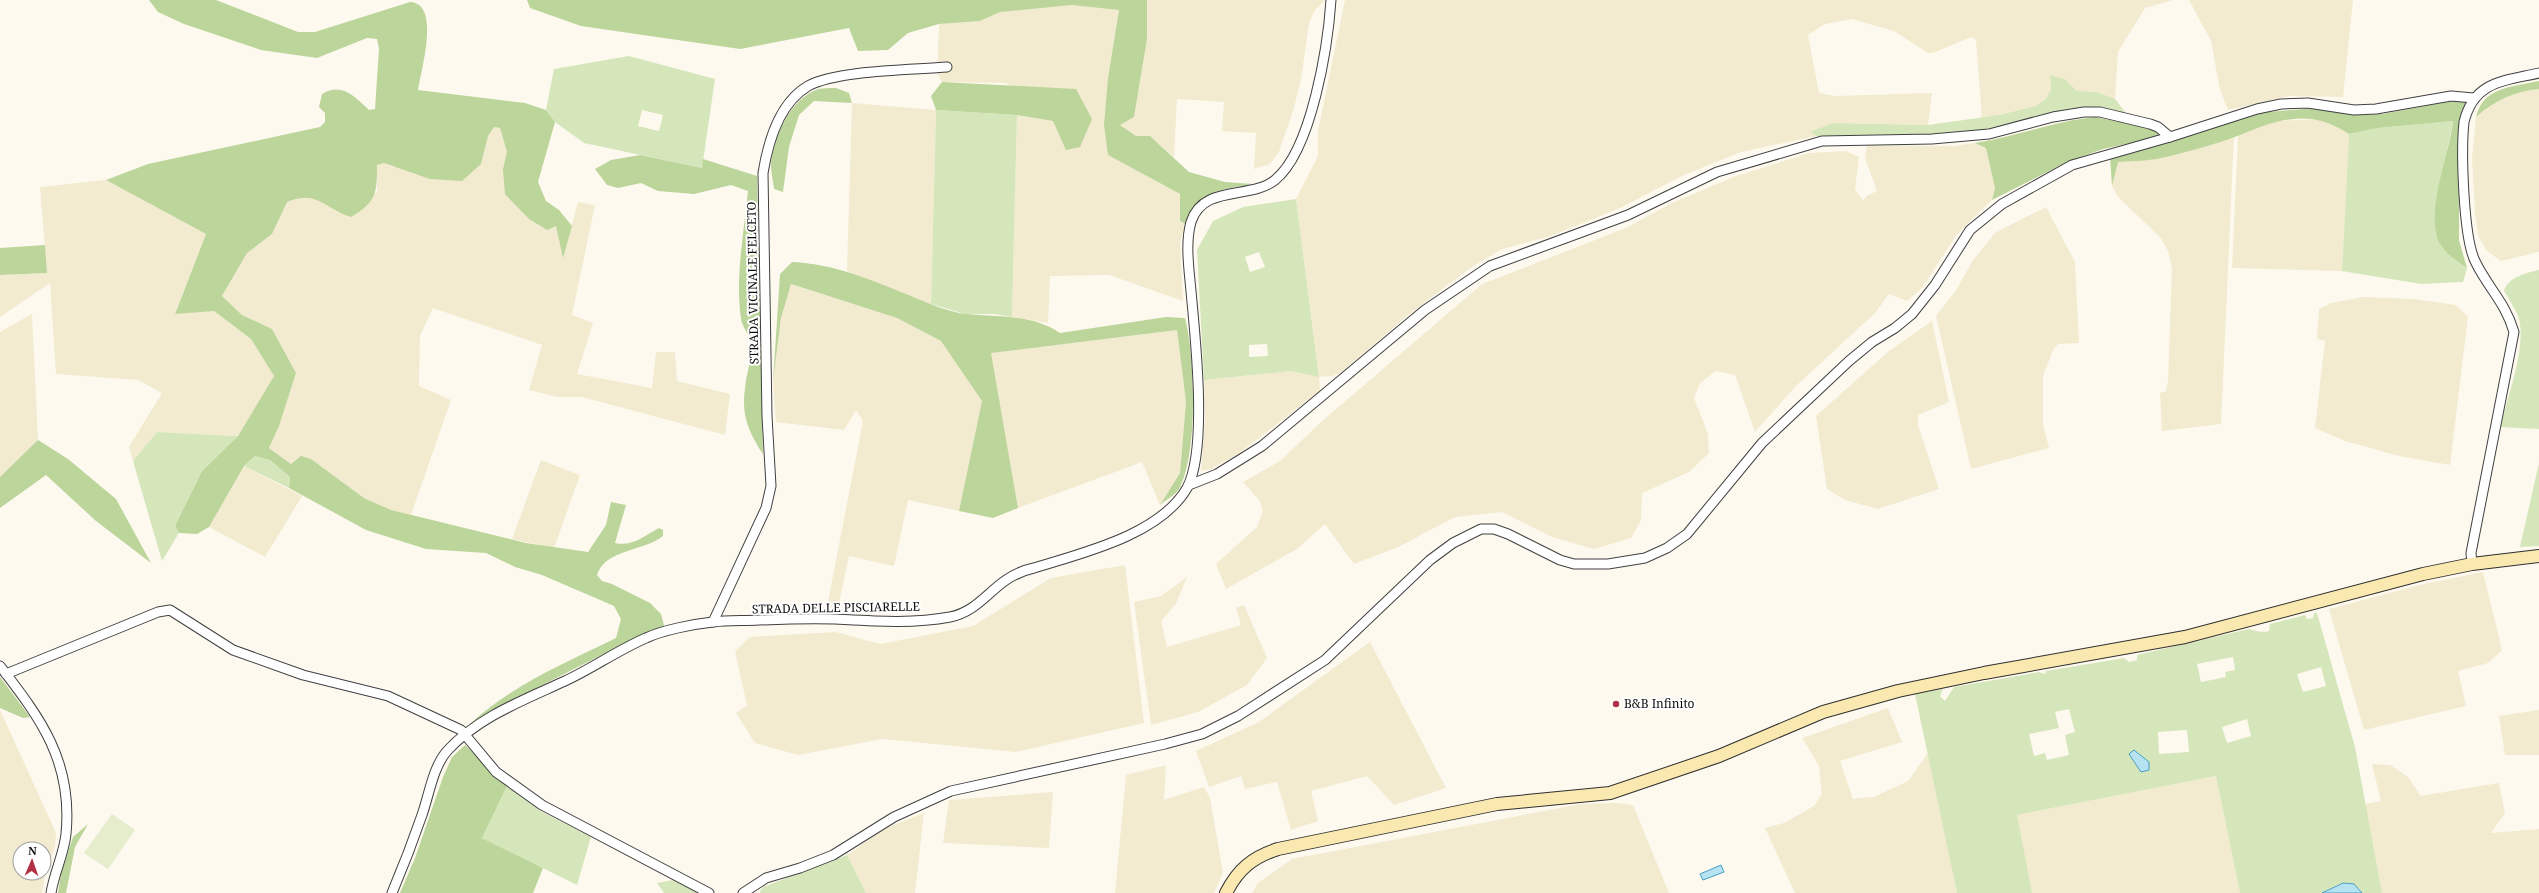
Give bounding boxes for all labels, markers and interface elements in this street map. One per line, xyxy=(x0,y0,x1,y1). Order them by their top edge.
street label: STRADA VICINALE FELCETO xyxy=(743,201,762,365)
street label: STRADA DELLE PISCIARELLE xyxy=(752,598,920,617)
place label: B&B Infinito xyxy=(1624,695,1695,712)
marker: B&B Infinito xyxy=(1611,699,1621,709)
north arrow xyxy=(12,841,52,881)
text: N xyxy=(28,843,37,858)

